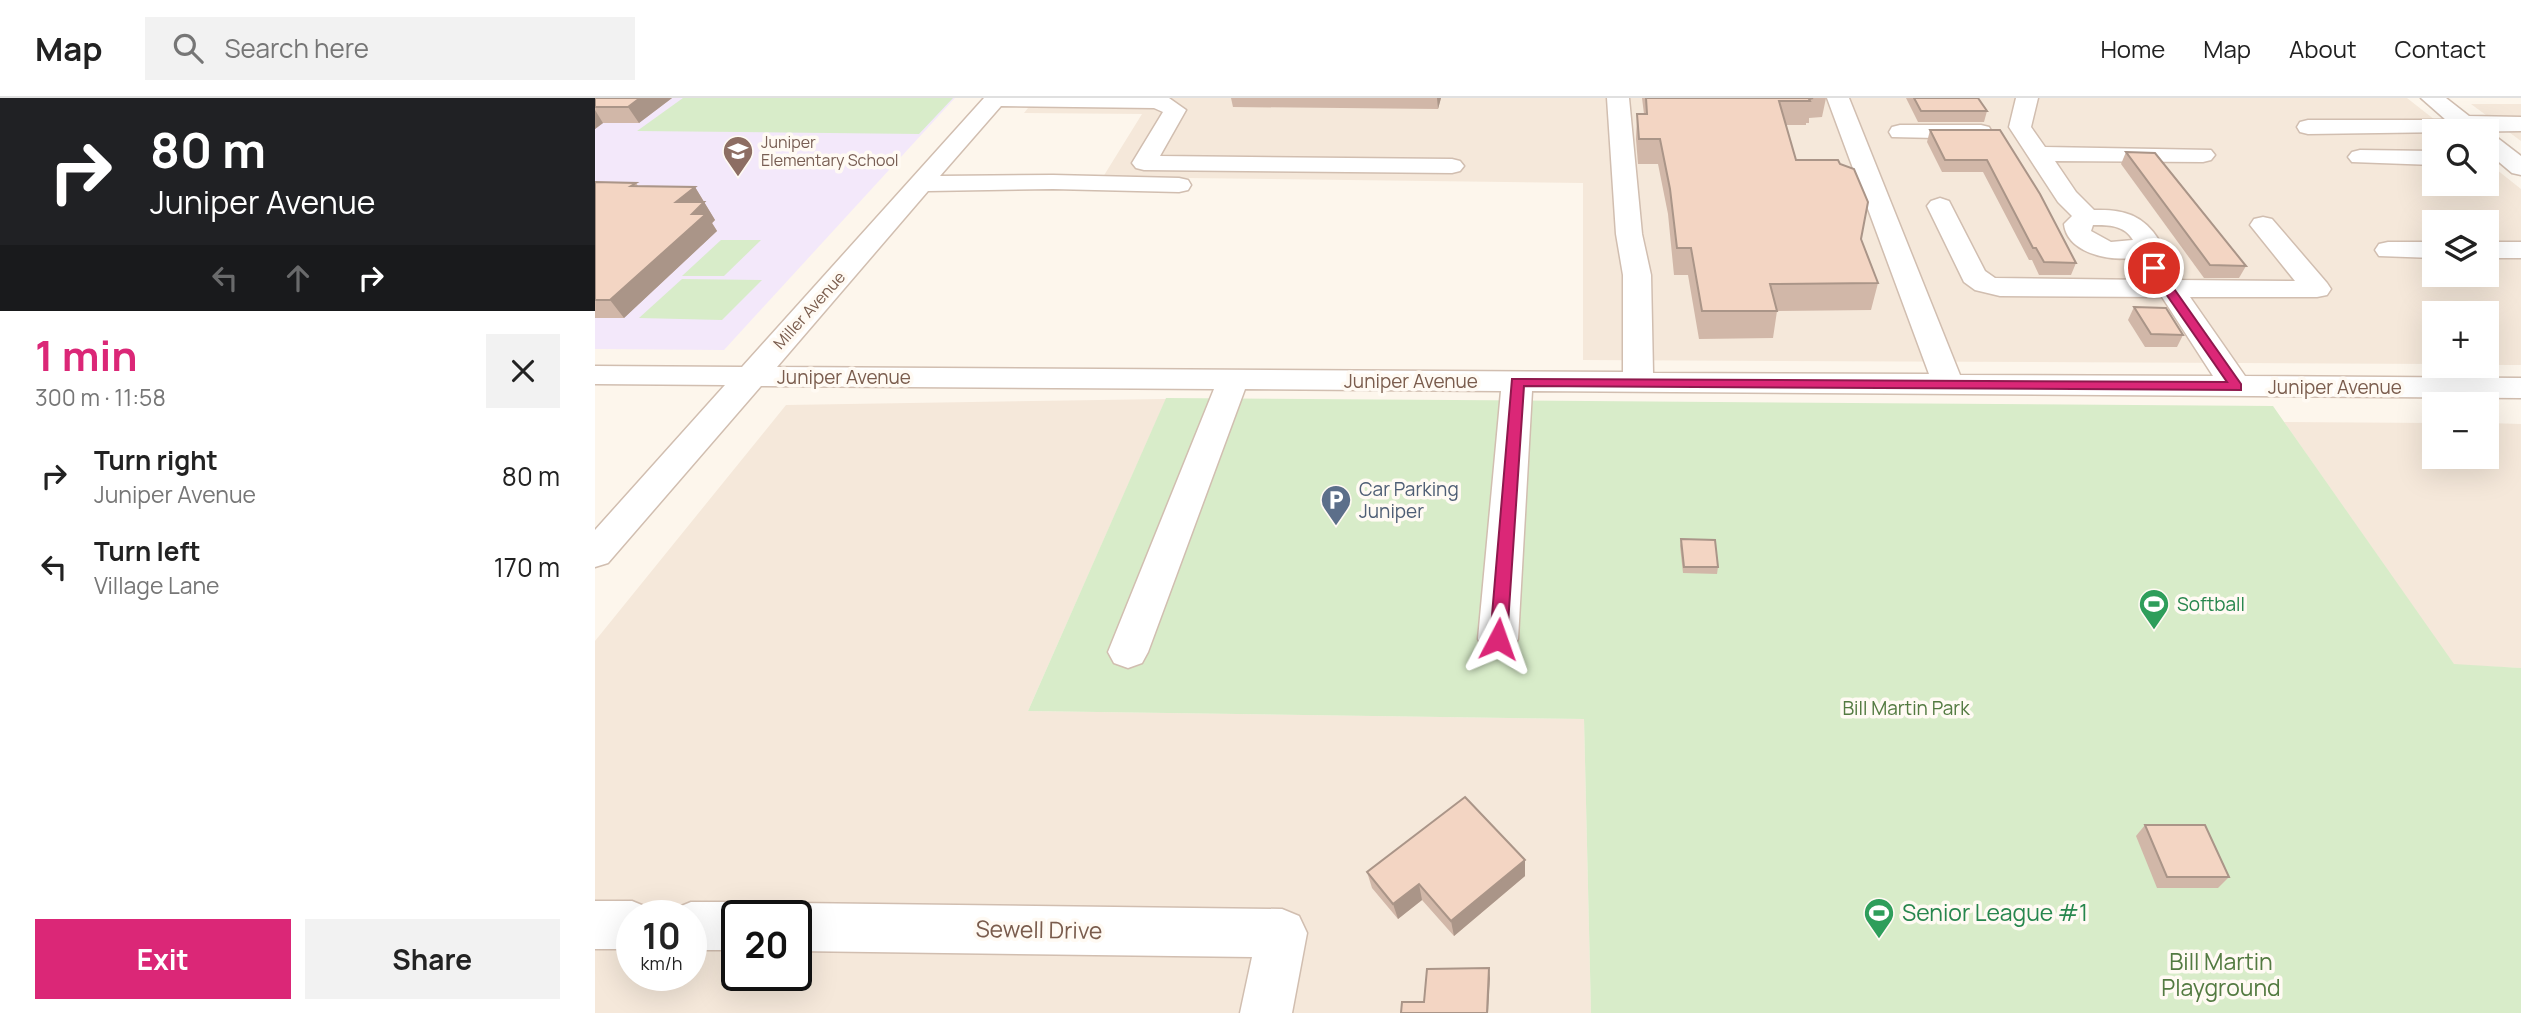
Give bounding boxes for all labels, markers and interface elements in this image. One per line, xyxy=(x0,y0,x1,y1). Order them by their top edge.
search box xyxy=(145,17,635,80)
text: Map xyxy=(35,26,103,71)
icon: search xyxy=(169,29,207,67)
text: Search here xyxy=(225,30,369,66)
text: Home xyxy=(2100,32,2165,65)
text: Map xyxy=(2203,32,2251,65)
text: About xyxy=(2289,32,2357,65)
text: Contact xyxy=(2395,32,2486,65)
text: 80 m xyxy=(150,116,266,183)
map controls xyxy=(2422,119,2499,469)
button: search xyxy=(2422,119,2499,196)
icon: right xyxy=(35,126,126,217)
place label: Juniper Elementary School xyxy=(761,131,899,171)
school or university icon: Juniper Elementary School xyxy=(721,134,755,178)
text: Juniper Avenue xyxy=(150,180,375,224)
button: layers xyxy=(2422,210,2499,287)
pin xyxy=(2124,238,2184,298)
icon: arrive xyxy=(2135,249,2173,287)
icon: left xyxy=(206,259,244,297)
icon: ahead xyxy=(279,259,317,297)
icon: right xyxy=(352,259,390,297)
street label: Miller Avenue xyxy=(768,266,850,354)
button: + xyxy=(2422,301,2499,378)
text: 1 min xyxy=(35,326,138,384)
button: close xyxy=(486,334,560,408)
street label: Juniper Avenue xyxy=(777,364,911,390)
street label: Juniper Avenue xyxy=(1344,368,1478,394)
street label: Juniper Avenue xyxy=(2268,374,2402,400)
text: 300 m · 11:58 xyxy=(35,381,166,413)
button: − xyxy=(2422,392,2499,469)
text: Turn right xyxy=(94,442,218,478)
icon: right xyxy=(35,457,73,495)
text: 80 m xyxy=(502,458,560,494)
place label: Car Parking Juniper xyxy=(1359,476,1459,524)
text: Juniper Avenue xyxy=(94,478,256,510)
parking icon: Car Parking Juniper xyxy=(1319,483,1353,527)
text: Turn left xyxy=(94,533,201,569)
icon: left xyxy=(35,548,73,586)
text: 170 m xyxy=(494,549,560,585)
text: Village Lane xyxy=(94,569,220,601)
sports icon: Softball xyxy=(2137,587,2171,631)
place label: Softball xyxy=(2177,591,2245,617)
position arrow xyxy=(1461,602,1535,676)
park label: Bill Martin Park xyxy=(1842,695,1970,721)
sports icon: Senior League #1 xyxy=(1862,896,1896,940)
place label: Senior League #1 xyxy=(1902,896,2088,928)
speed limit sign: 20 xyxy=(721,900,812,991)
text: 10 xyxy=(642,912,681,960)
street label: Sewell Drive xyxy=(975,912,1103,946)
button: Exit xyxy=(35,919,291,999)
button: Share xyxy=(305,919,560,999)
park label: Bill Martin Playground xyxy=(2161,945,2281,1003)
text: km/h xyxy=(641,951,682,975)

